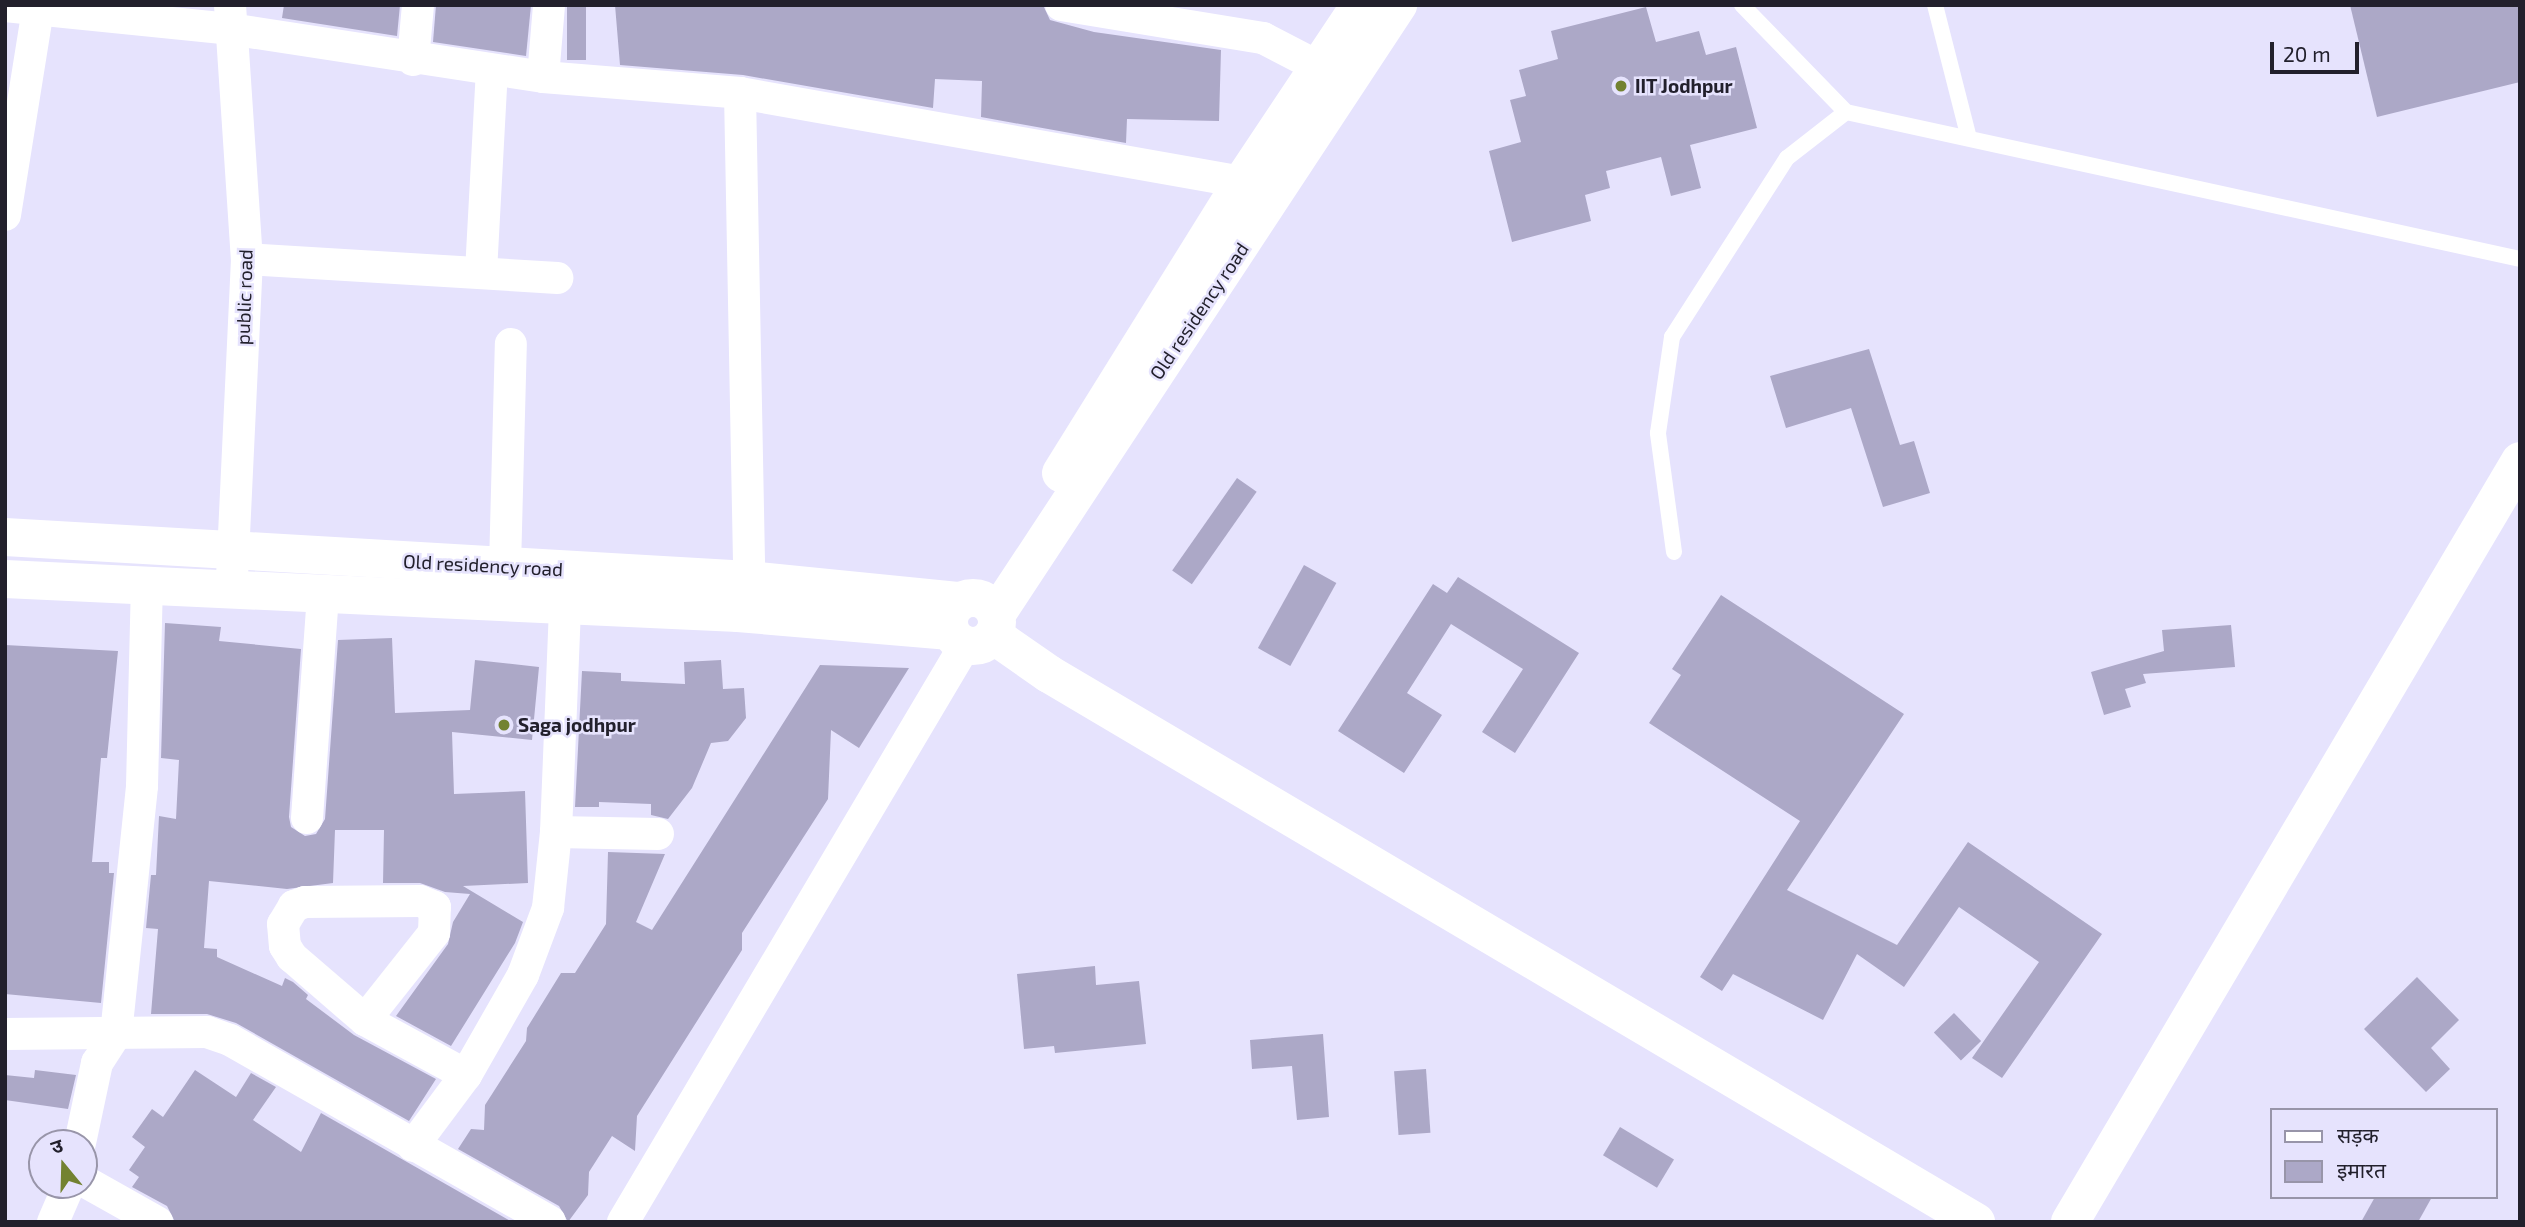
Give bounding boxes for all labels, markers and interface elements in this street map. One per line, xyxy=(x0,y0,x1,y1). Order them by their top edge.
scale bar xyxy=(2273,28,2362,72)
text: 20 m xyxy=(2283,41,2331,66)
place label: IIT Jodhpur xyxy=(1635,75,1733,97)
marker: IIT Jodhpur xyxy=(1613,78,1629,94)
street label: Old residency road xyxy=(1145,238,1253,384)
street label: public road xyxy=(231,249,257,345)
street label: Old residency road xyxy=(402,549,564,581)
place label: Saga jodhpur xyxy=(518,714,636,736)
marker: Saga jodhpur xyxy=(496,717,512,733)
legend xyxy=(2270,1108,2497,1199)
text: सड़क xyxy=(2337,1122,2379,1147)
north arrow xyxy=(28,1129,98,1199)
text: उ xyxy=(48,1133,66,1158)
text: इमारत xyxy=(2337,1157,2386,1182)

